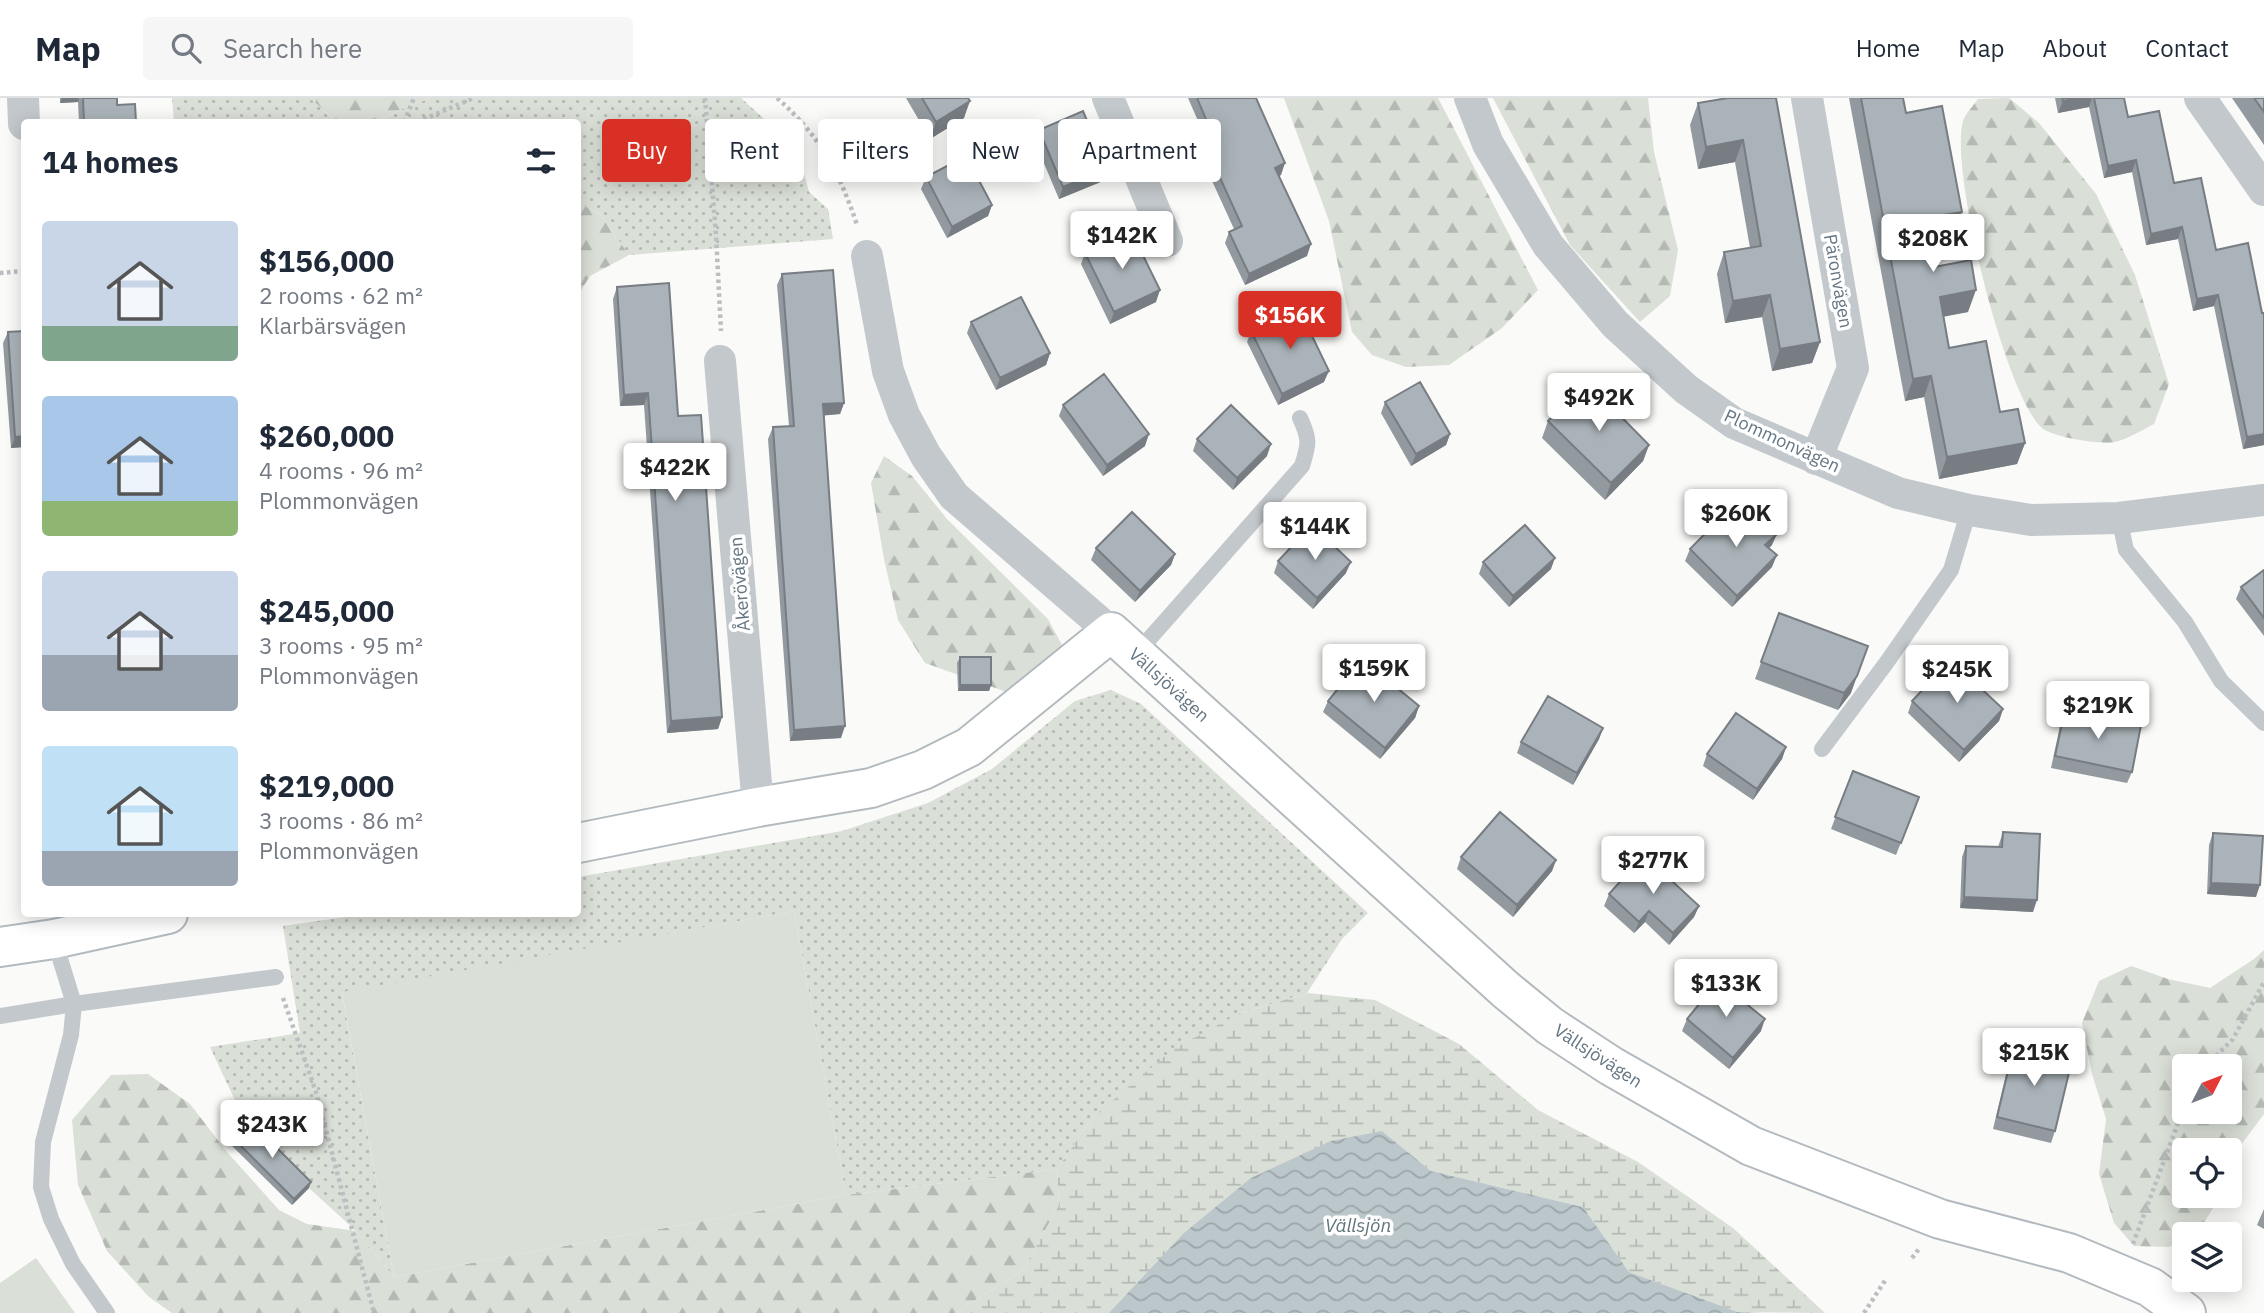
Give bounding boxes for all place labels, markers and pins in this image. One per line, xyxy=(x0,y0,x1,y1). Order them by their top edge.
pin: $142K xyxy=(1073,212,1171,271)
pin: $208K xyxy=(1884,214,1982,274)
pin: $156K xyxy=(1241,292,1339,351)
pin: $492K xyxy=(1550,374,1648,433)
pin: $422K xyxy=(626,444,724,503)
pin: $260K xyxy=(1687,490,1785,549)
pin: $144K xyxy=(1266,503,1364,562)
pin: $159K xyxy=(1325,644,1423,704)
pin: $245K xyxy=(1908,646,2006,705)
pin: $219K xyxy=(2049,682,2147,741)
pin: $277K xyxy=(1604,836,1702,896)
pin: $133K xyxy=(1677,960,1775,1019)
pin: $215K xyxy=(1985,1028,2083,1088)
pin: $243K xyxy=(223,1100,321,1160)

